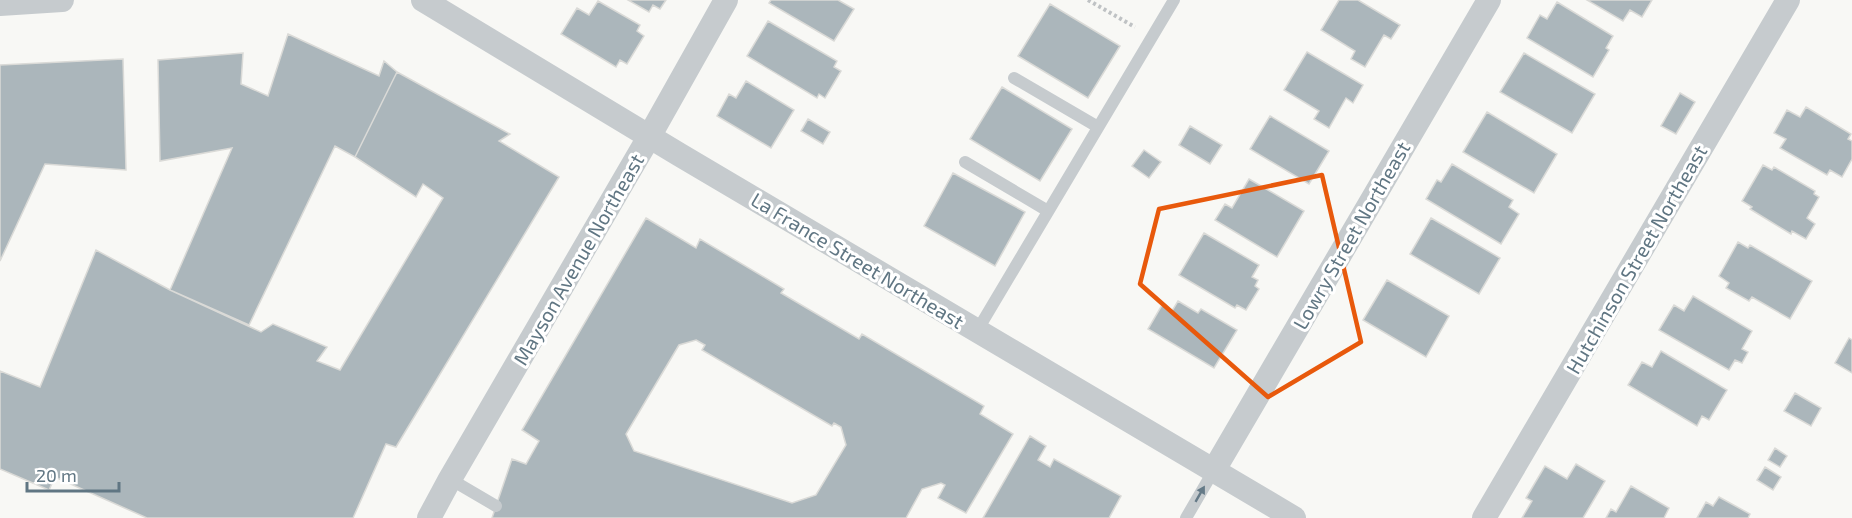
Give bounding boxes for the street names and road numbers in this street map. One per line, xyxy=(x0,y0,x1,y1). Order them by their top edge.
street label: Lowry Street Northeast xyxy=(1287,136,1415,333)
street label: Hutchinson Street Northeast xyxy=(1561,140,1712,378)
street label: Mayson Avenue Northeast xyxy=(508,149,649,369)
street label: La France Street Northeast xyxy=(747,187,969,333)

